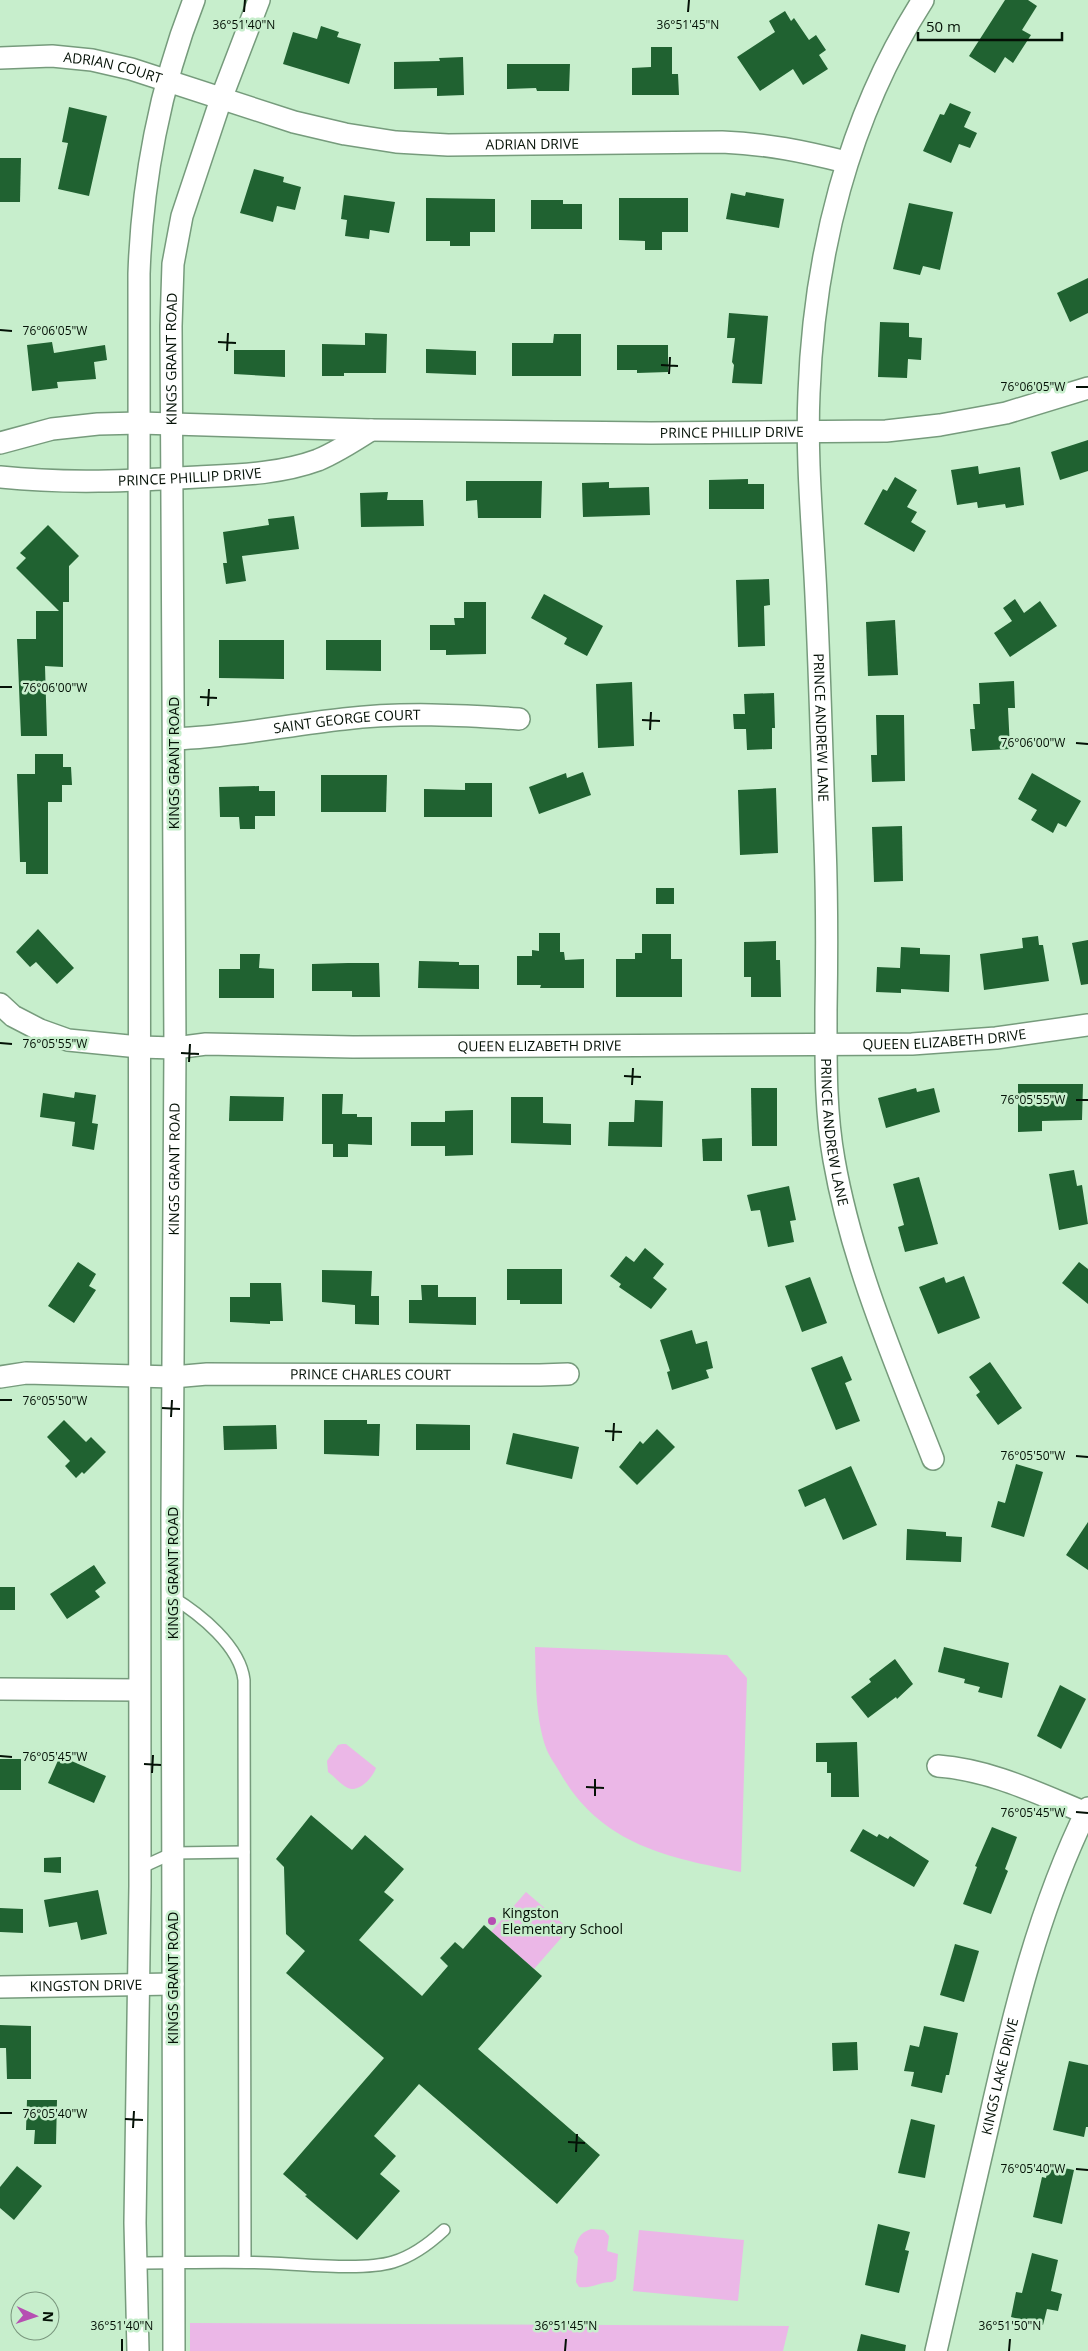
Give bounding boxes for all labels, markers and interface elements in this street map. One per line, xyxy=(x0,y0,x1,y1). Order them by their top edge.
scale bar xyxy=(918,10,1062,42)
text: 36°51'40"N xyxy=(213,16,275,33)
text: 36°51'45"N xyxy=(657,16,719,33)
text: 50 m xyxy=(926,16,961,36)
street label: ADRIAN COURT xyxy=(63,47,165,88)
street label: ADRIAN DRIVE xyxy=(485,134,579,154)
street label: KINGS GRANT ROAD xyxy=(161,292,181,425)
text: 76°06'05"W xyxy=(23,322,87,339)
text: 76°06'05"W xyxy=(1001,378,1065,395)
street label: PRINCE PHILLIP DRIVE xyxy=(660,422,804,442)
street label: PRINCE PHILLIP DRIVE xyxy=(118,463,263,490)
street label: PRINCE ANDREW LANE xyxy=(809,653,834,802)
text: 76°06'00"W xyxy=(23,679,87,696)
street label: KINGS GRANT ROAD xyxy=(164,697,183,829)
street label: SAINT GEORGE COURT xyxy=(272,705,421,737)
text: 76°06'00"W xyxy=(1001,734,1065,751)
street label: QUEEN ELIZABETH DRIVE xyxy=(862,1024,1027,1053)
text: 76°05'55"W xyxy=(23,1035,87,1052)
street label: QUEEN ELIZABETH DRIVE xyxy=(457,1036,622,1055)
street label: PRINCE ANDREW LANE xyxy=(817,1058,853,1208)
text: 76°05'55"W xyxy=(1001,1091,1065,1108)
street label: KINGS GRANT ROAD xyxy=(164,1103,184,1235)
street label: PRINCE CHARLES COURT xyxy=(290,1364,451,1384)
text: 76°05'50"W xyxy=(23,1392,87,1409)
text: 76°05'50"W xyxy=(1001,1447,1065,1464)
street label: KINGS GRANT ROAD xyxy=(163,1507,182,1639)
text: 76°05'45"W xyxy=(23,1748,87,1765)
text: 76°05'45"W xyxy=(1001,1804,1065,1821)
place label: Kingston Elementary School xyxy=(502,1903,623,1938)
street label: KINGS GRANT ROAD xyxy=(163,1912,182,2044)
marker: Kingston Elementary School xyxy=(486,1915,498,1927)
street label: KINGSTON DRIVE xyxy=(30,1975,142,1995)
street label: KINGS LAKE DRIVE xyxy=(976,2016,1022,2137)
text: 76°05'40"W xyxy=(23,2105,87,2122)
text: 76°05'40"W xyxy=(1001,2160,1065,2177)
north arrow xyxy=(10,2291,60,2341)
text: N xyxy=(39,2311,58,2323)
text: 36°51'40"N xyxy=(91,2317,153,2334)
text: 36°51'45"N xyxy=(535,2317,597,2334)
text: 36°51'50"N xyxy=(979,2317,1041,2334)

